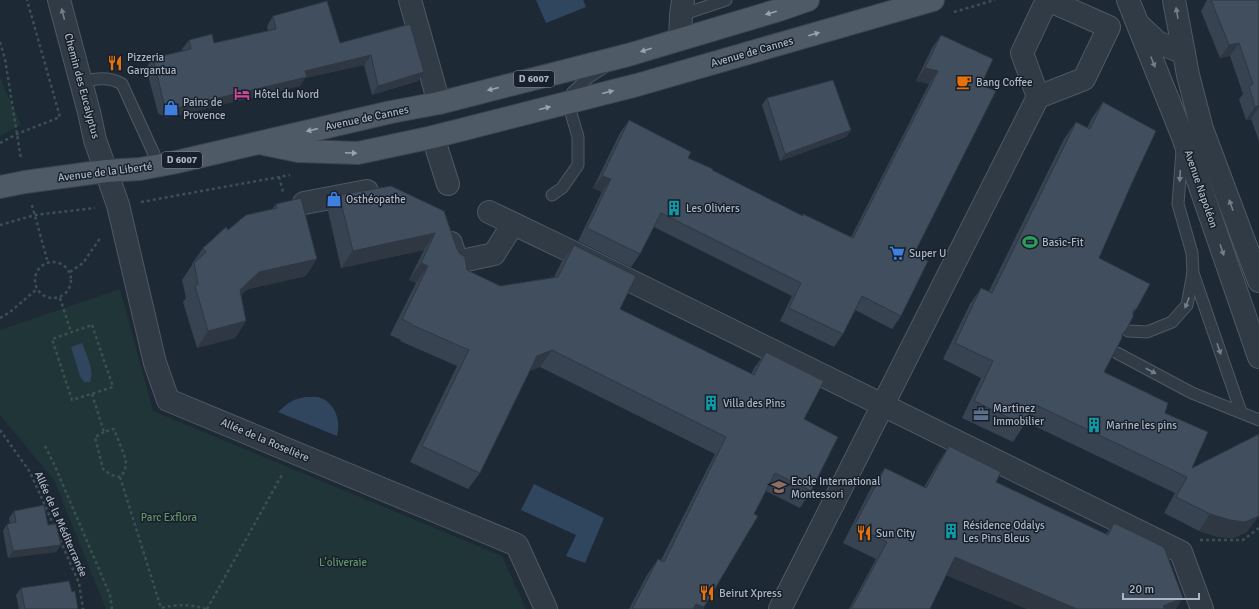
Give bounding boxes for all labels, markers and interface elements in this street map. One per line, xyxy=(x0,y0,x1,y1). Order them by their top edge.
one-way arrow xyxy=(1173,7,1179,20)
one-way arrow xyxy=(60,8,66,20)
one-way arrow xyxy=(764,10,776,16)
one-way arrow xyxy=(809,31,821,37)
street label: Chemin des Eucalyptus xyxy=(62,32,102,140)
street label: Avenue de Cannes xyxy=(709,34,795,70)
one-way arrow xyxy=(640,47,652,53)
place label: Pizzeria Gargantua xyxy=(127,51,177,77)
restaurant icon: Pizzeria Gargantua xyxy=(106,54,124,72)
one-way arrow xyxy=(1150,57,1156,69)
road number: D 6007 xyxy=(514,71,554,87)
cafe icon: Bang Coffee xyxy=(955,73,973,91)
place label: Bang Coffee xyxy=(976,76,1033,89)
hotel icon: Hôtel du Nord xyxy=(233,85,251,103)
one-way arrow xyxy=(487,87,499,93)
place label: Hôtel du Nord xyxy=(254,88,319,101)
one-way arrow xyxy=(603,89,615,95)
place label: Pains de Provence xyxy=(183,96,226,122)
shop icon: Pains de Provence xyxy=(162,99,180,117)
street label: Avenue de Cannes xyxy=(324,103,410,133)
one-way arrow xyxy=(539,104,551,110)
one-way arrow xyxy=(305,127,318,133)
street label: Avenue Napoléon xyxy=(1182,148,1220,230)
one-way arrow xyxy=(345,150,358,156)
road number: D 6007 xyxy=(162,152,202,168)
street label: Avenue de la Liberté xyxy=(57,160,153,184)
one-way arrow xyxy=(1177,170,1184,182)
shop icon: Osthéopathe xyxy=(325,190,343,208)
place label: Osthéopathe xyxy=(346,193,406,206)
building icon: Les Oliviers xyxy=(665,199,683,217)
one-way arrow xyxy=(1227,199,1233,211)
place label: Les Oliviers xyxy=(686,202,740,215)
sports icon: Basic-Fit xyxy=(1021,233,1039,251)
place label: Basic-Fit xyxy=(1042,236,1084,249)
supermarket icon: Super U xyxy=(888,244,906,262)
one-way arrow xyxy=(1219,244,1225,256)
place label: Super U xyxy=(909,247,946,260)
one-way arrow xyxy=(1183,297,1189,309)
one-way arrow xyxy=(1217,344,1223,356)
one-way arrow xyxy=(1145,368,1157,375)
building icon: Villa des Pins xyxy=(702,394,720,412)
place label: Villa des Pins xyxy=(723,397,785,410)
place label: Martinez Immobilier xyxy=(993,402,1044,428)
office icon: Martinez Immobilier xyxy=(972,405,990,423)
street label: Allée de la Roselière xyxy=(219,415,311,465)
building icon: Marine les pins xyxy=(1085,416,1103,434)
place label: Marine les pins xyxy=(1106,419,1177,432)
street label: Allée de la Méditerranée xyxy=(32,469,90,579)
place label: Ecole International Montessori xyxy=(791,475,880,501)
school or university icon: Ecole International Montessori xyxy=(770,478,788,496)
park label: Parc Exflora xyxy=(141,511,198,524)
place label: Résidence Odalys Les Pins Bleus xyxy=(963,519,1045,545)
building icon: Résidence Odalys Les Pins Bleus xyxy=(942,522,960,540)
restaurant icon: Sun City xyxy=(855,524,873,542)
place label: Sun City xyxy=(876,527,916,540)
park label: L'oliveraie xyxy=(319,556,367,569)
scale bar xyxy=(1123,575,1199,601)
text: 20 m xyxy=(1129,582,1154,597)
restaurant icon: Beirut Xpress xyxy=(698,584,716,602)
place label: Beirut Xpress xyxy=(719,587,782,600)

